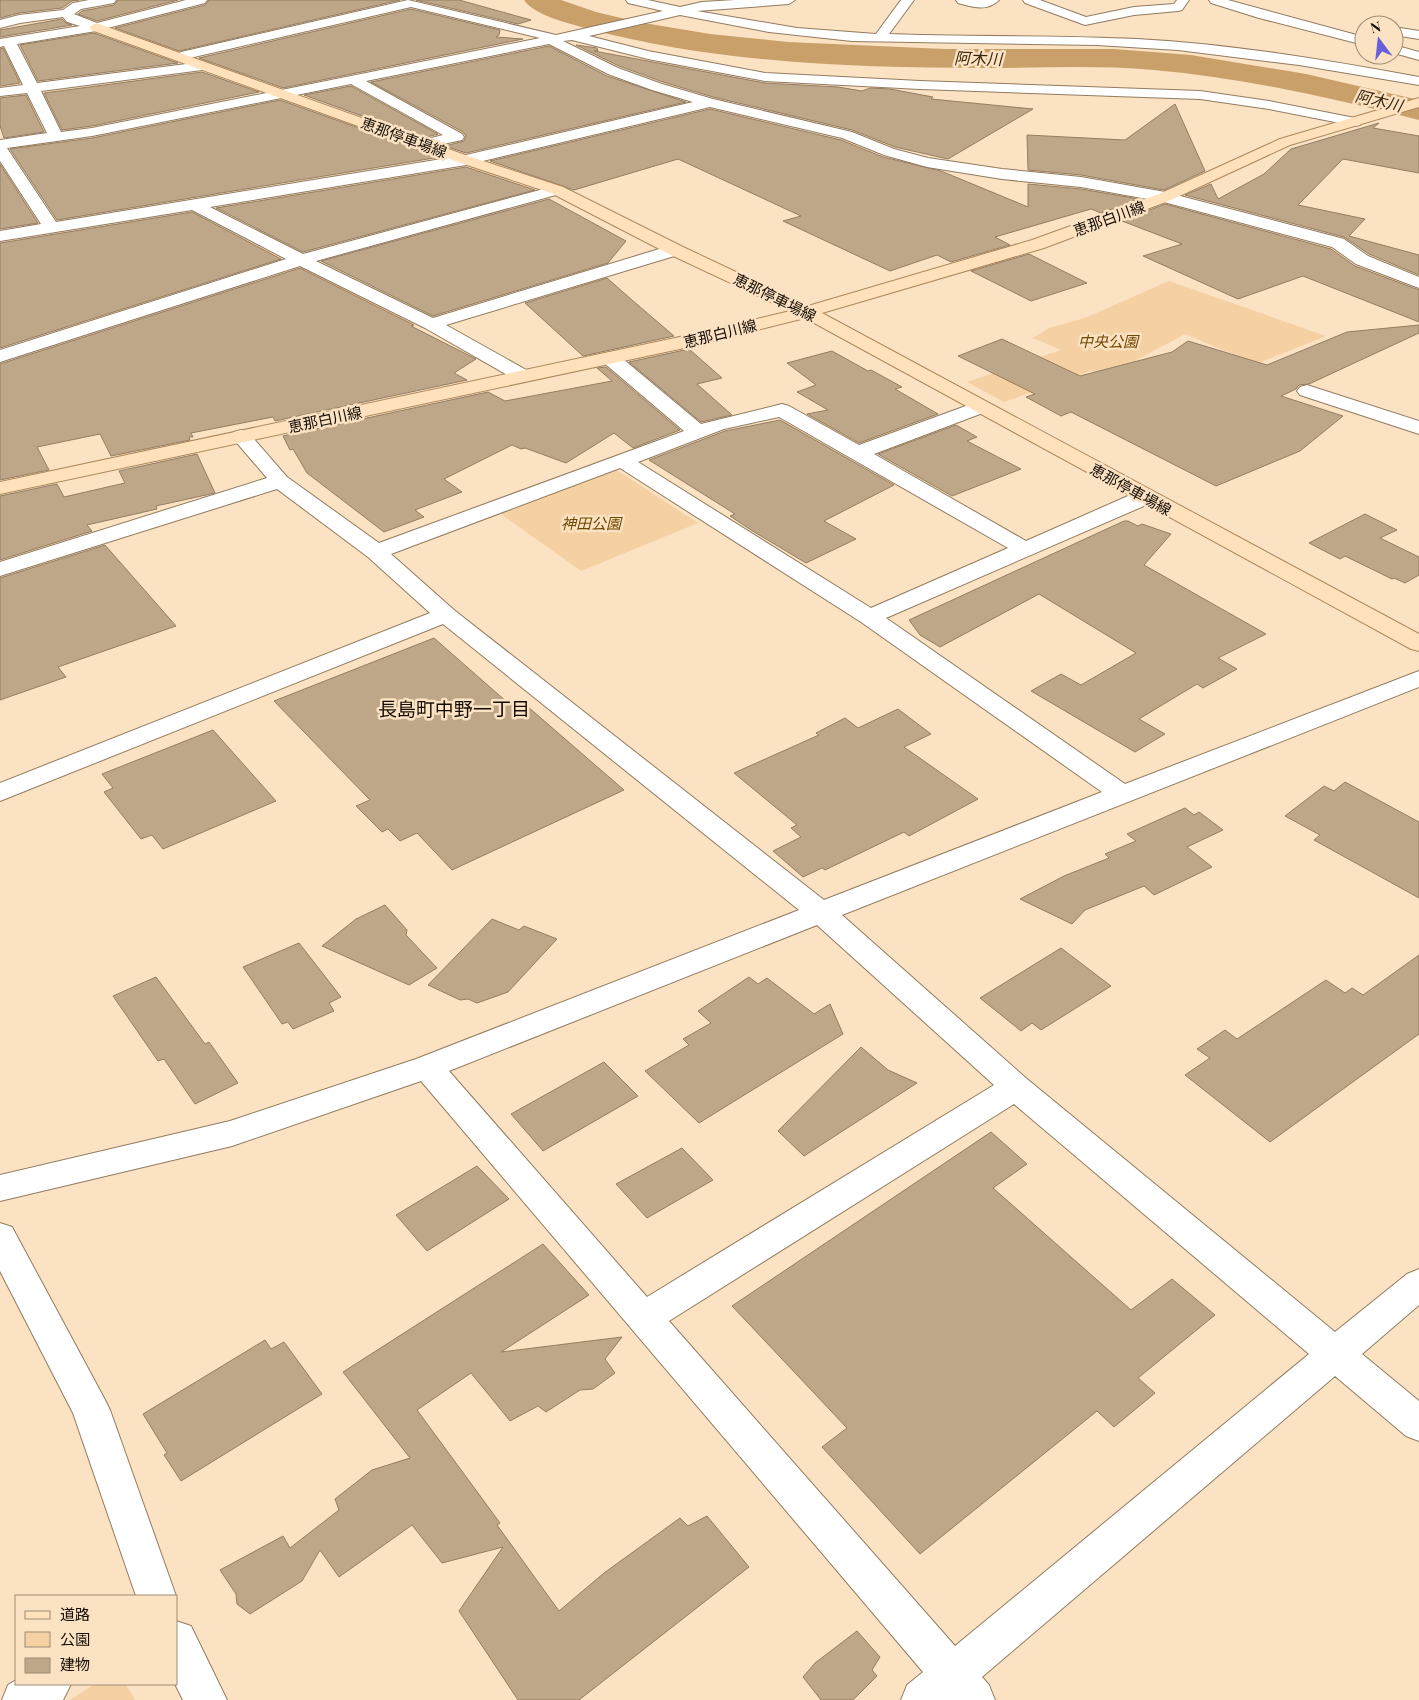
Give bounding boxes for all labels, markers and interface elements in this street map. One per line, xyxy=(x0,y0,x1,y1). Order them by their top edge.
north arrow xyxy=(1354,15,1404,65)
text: N xyxy=(1368,16,1383,37)
water label: 阿木川 xyxy=(954,47,1004,69)
water label: 阿木川 xyxy=(1353,84,1407,116)
street label: 恵那停車場線 xyxy=(358,112,450,162)
street label: 恵那白川線 xyxy=(1070,196,1148,240)
street label: 恵那停車場線 xyxy=(730,268,820,326)
street label: 恵那白川線 xyxy=(681,314,759,352)
park label: 中央公園 xyxy=(1078,331,1140,351)
street label: 恵那白川線 xyxy=(286,401,364,437)
street label: 恵那停車場線 xyxy=(1087,458,1175,520)
park label: 神田公園 xyxy=(561,513,623,533)
district label: 長島町中野一丁目 xyxy=(378,695,530,721)
legend xyxy=(15,1595,178,1685)
text: 道路 xyxy=(60,1604,90,1624)
text: 公園 xyxy=(60,1629,90,1649)
text: 建物 xyxy=(60,1654,90,1674)

